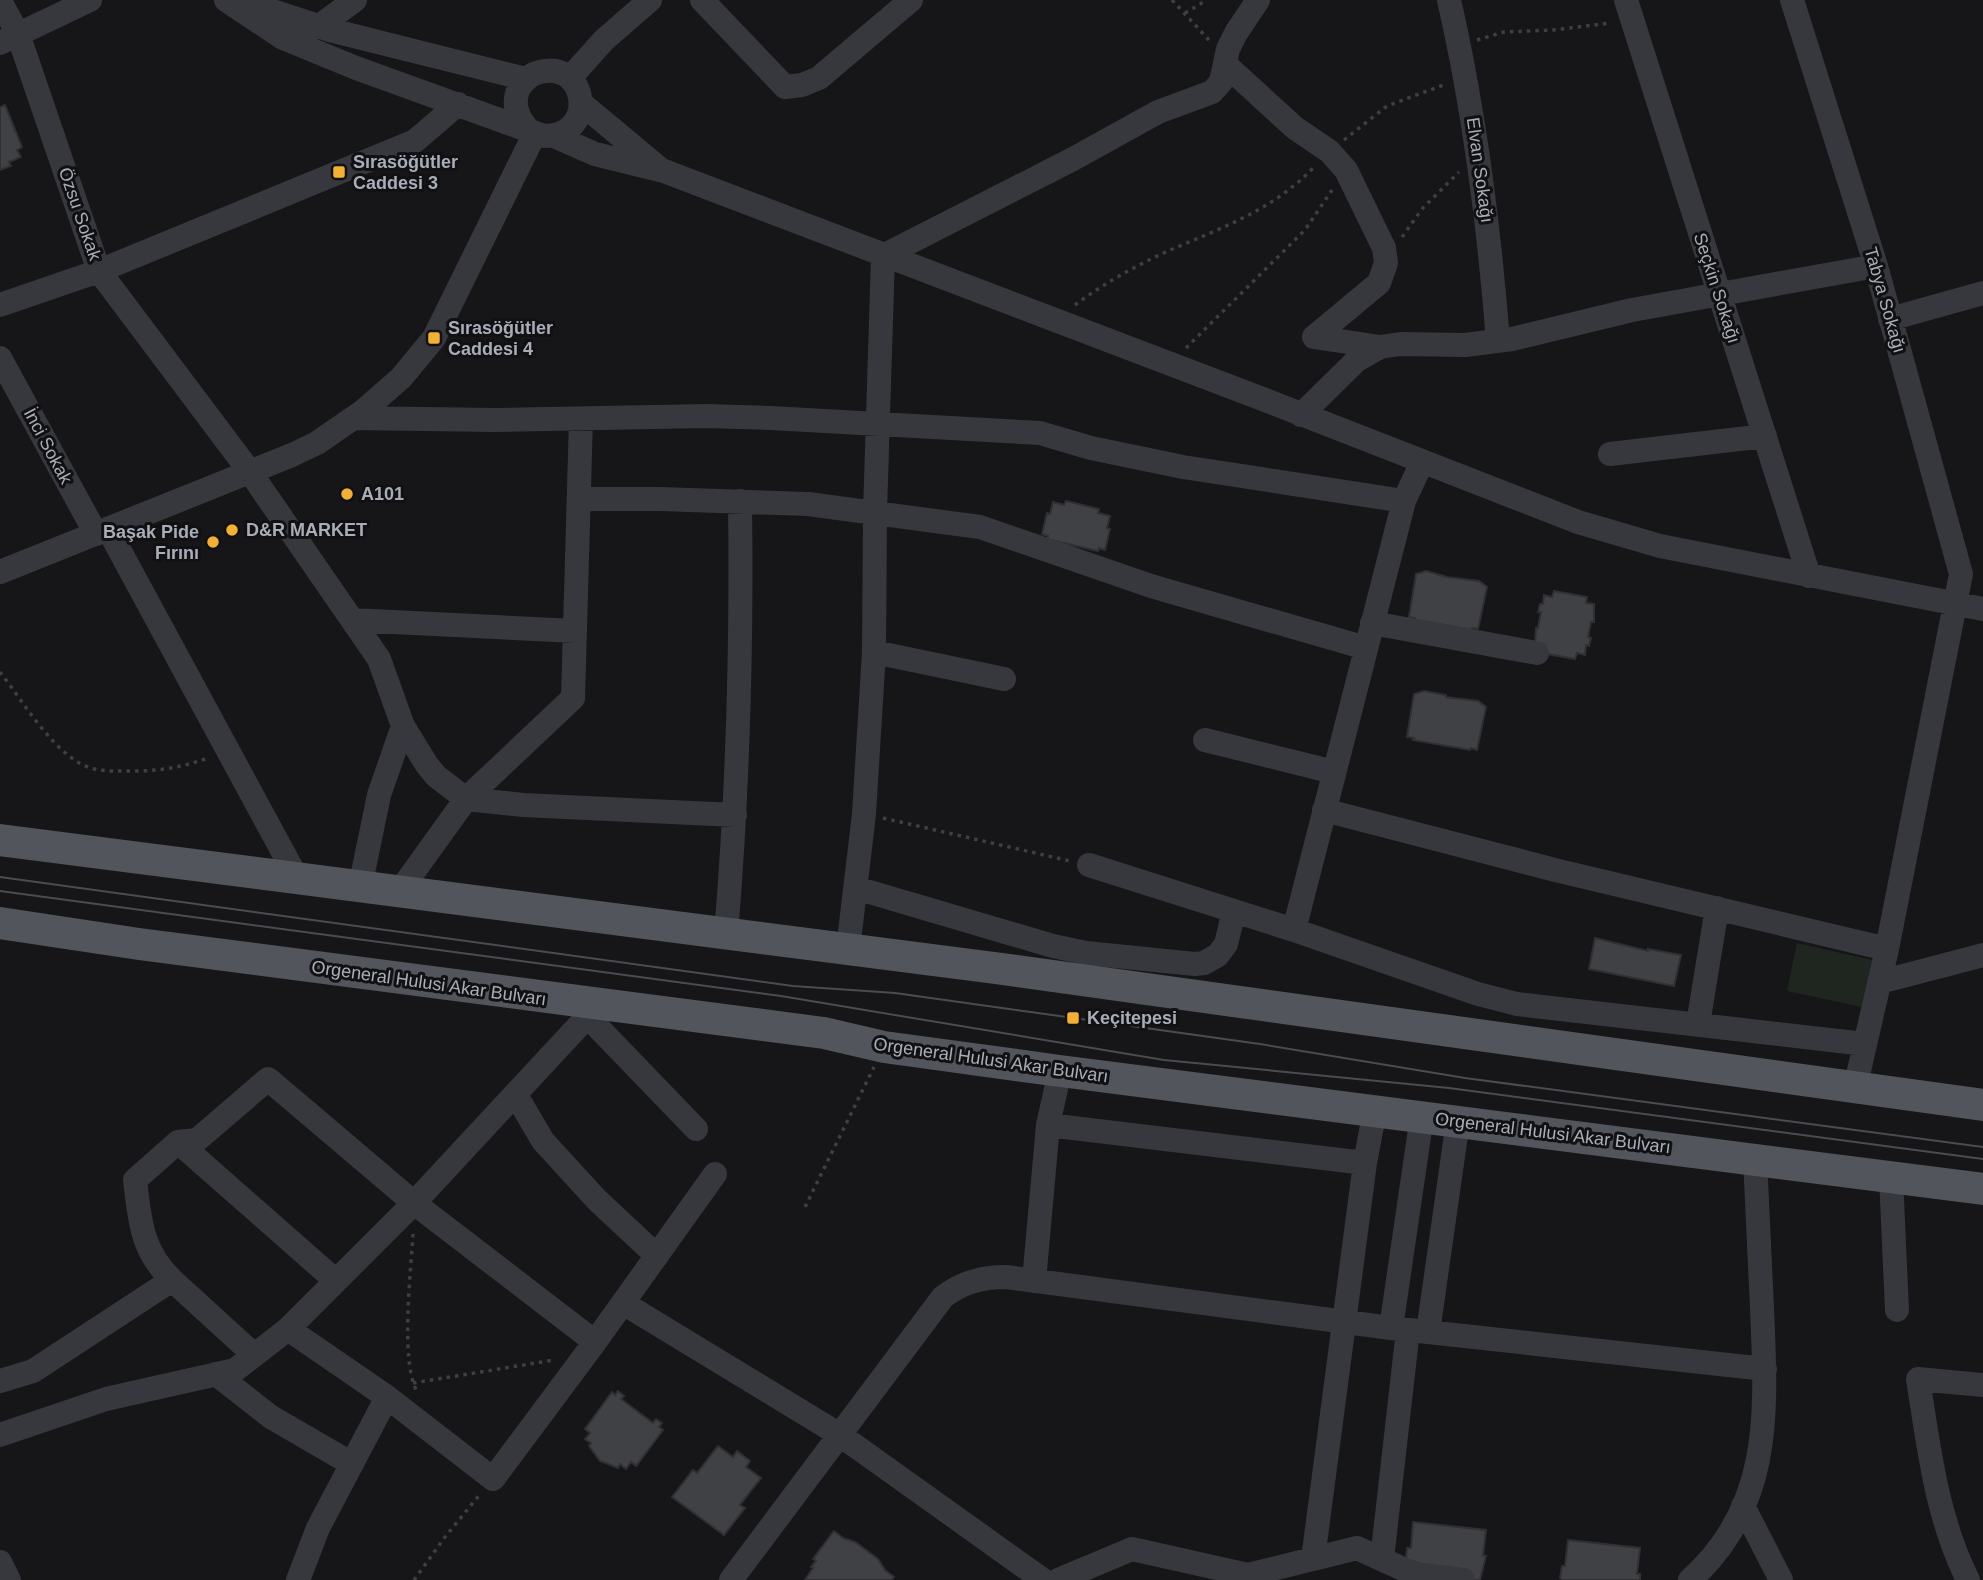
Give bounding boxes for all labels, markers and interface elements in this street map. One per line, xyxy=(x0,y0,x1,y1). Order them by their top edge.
street label: Elvan Sokağı xyxy=(1463,116,1497,224)
place label: Sırasöğütler Caddesi 3 xyxy=(353,152,458,193)
marker: Sırasöğütler Caddesi 3 xyxy=(331,164,347,180)
street label: Özsu Sokak xyxy=(55,165,106,264)
street label: Seçkin Sokağı xyxy=(1690,230,1744,346)
street label: Tabya Sokağı xyxy=(1860,245,1910,355)
place label: Sırasöğütler Caddesi 4 xyxy=(448,318,553,359)
marker: Sırasöğütler Caddesi 4 xyxy=(426,330,442,346)
street label: İnci Sokak xyxy=(20,405,77,488)
place label: A101 xyxy=(361,484,404,504)
marker: A101 xyxy=(339,486,355,502)
place label: D&R MARKET xyxy=(246,520,367,540)
place label: Başak Pide Fırını xyxy=(103,522,199,563)
marker: D&R MARKET xyxy=(224,522,240,538)
marker: Başak Pide Fırını xyxy=(205,534,221,550)
street label: Orgeneral Hulusi Akar Bulvarı xyxy=(310,957,548,1009)
place label: Keçitepesi xyxy=(1087,1008,1177,1028)
marker: Keçitepesi xyxy=(1065,1010,1081,1026)
street label: Orgeneral Hulusi Akar Bulvarı xyxy=(872,1034,1110,1086)
street label: Orgeneral Hulusi Akar Bulvarı xyxy=(1434,1109,1672,1157)

